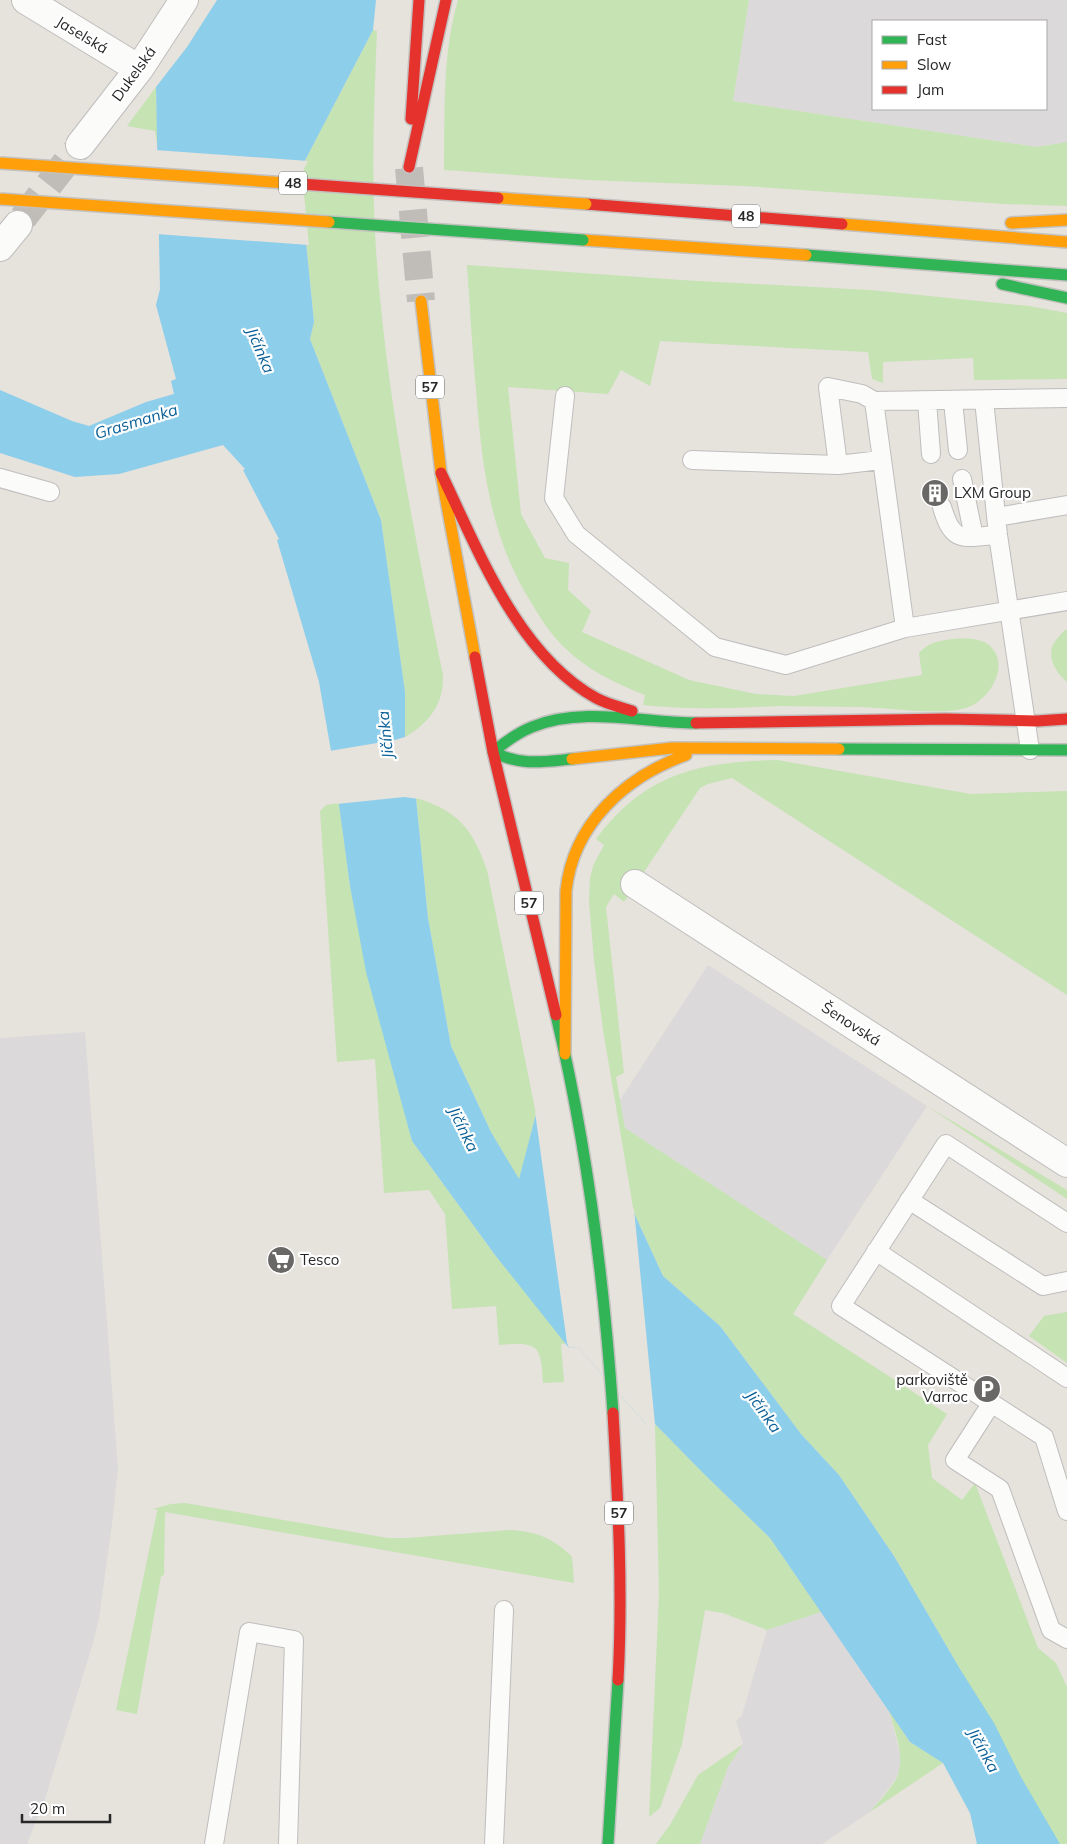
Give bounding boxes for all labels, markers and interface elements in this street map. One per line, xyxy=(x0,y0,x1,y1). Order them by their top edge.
street label: Jaselská xyxy=(53,12,112,57)
legend xyxy=(872,20,1047,110)
text: Fast xyxy=(917,30,947,49)
street label: Dukelská xyxy=(107,43,160,105)
text: Slow xyxy=(917,55,951,74)
text: Jam xyxy=(917,80,944,99)
road number: 48 xyxy=(279,172,307,194)
road number: 48 xyxy=(732,205,760,228)
water label: Jičínka xyxy=(242,322,280,376)
road number: 57 xyxy=(416,376,444,398)
water label: Grasmanka xyxy=(92,399,180,443)
building icon: LXM Group xyxy=(920,478,950,508)
place label: LXM Group xyxy=(954,483,1031,502)
water label: Jičínka xyxy=(373,710,398,762)
road number: 57 xyxy=(515,891,543,914)
street label: Šenovská xyxy=(818,997,884,1050)
water label: Jičínka xyxy=(444,1101,484,1155)
supermarket icon: Tesco xyxy=(266,1245,296,1275)
place label: Tesco xyxy=(300,1250,339,1269)
place label: parkoviště Varroc xyxy=(896,1370,968,1406)
parking icon: parkoviště Varroc xyxy=(972,1374,1002,1404)
water label: Jičínka xyxy=(741,1384,786,1437)
road number: 57 xyxy=(605,1502,633,1525)
water label: Jičínka xyxy=(963,1722,1005,1776)
scale bar xyxy=(22,1792,110,1824)
text: 20 m xyxy=(30,1799,65,1818)

